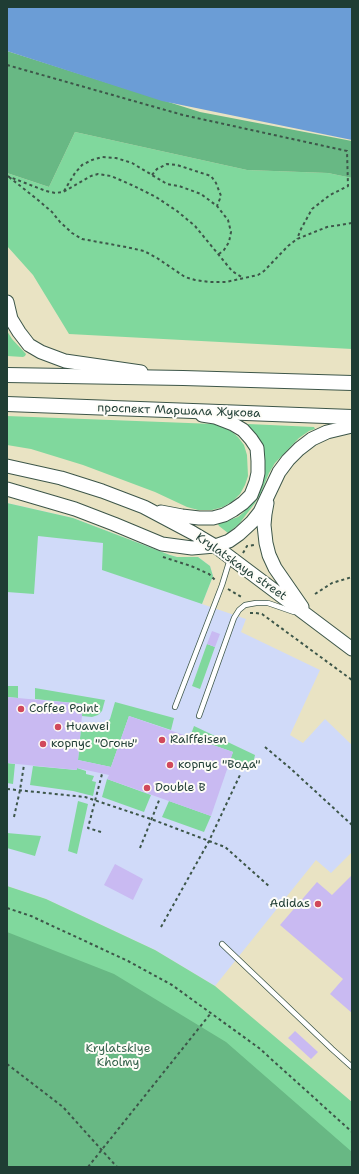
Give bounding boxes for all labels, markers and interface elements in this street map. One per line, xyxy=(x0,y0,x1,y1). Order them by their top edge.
street label: проспект Маршала Жукова xyxy=(97,401,261,421)
street label: Krylatskaya street xyxy=(193,530,289,604)
place label: Coffee Point xyxy=(29,702,99,716)
marker: Coffee Point xyxy=(16,704,26,714)
place label: Huawei xyxy=(66,720,109,734)
marker: Huawei xyxy=(53,722,63,732)
place label: Raiffeisen xyxy=(170,733,227,747)
marker: Raiffeisen xyxy=(157,735,167,745)
place label: корпус "Огонь" xyxy=(51,737,137,751)
marker: корпус "Огонь" xyxy=(38,739,48,749)
place label: корпус "Вода" xyxy=(178,758,260,772)
marker: корпус "Вода" xyxy=(165,760,175,770)
place label: Double B xyxy=(155,781,205,795)
marker: Double B xyxy=(142,783,152,793)
place label: Adidas xyxy=(269,897,310,911)
marker: Adidas xyxy=(313,899,323,909)
park label: Krylatskiye Kholmy xyxy=(86,1042,150,1070)

